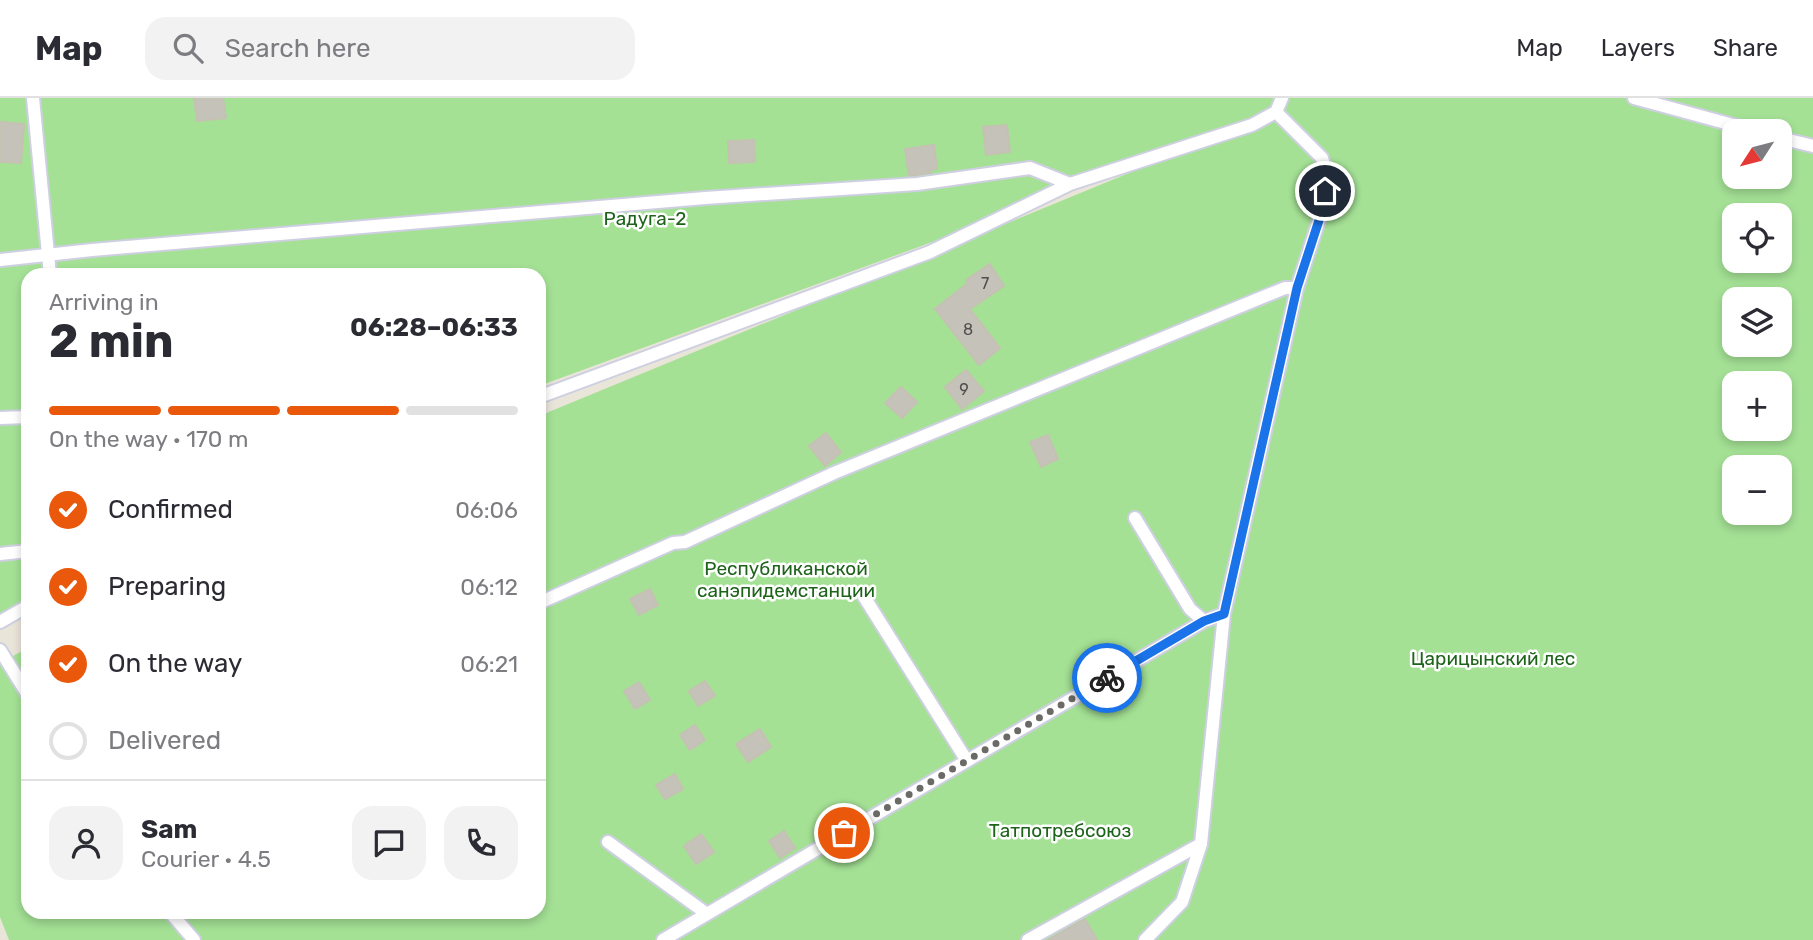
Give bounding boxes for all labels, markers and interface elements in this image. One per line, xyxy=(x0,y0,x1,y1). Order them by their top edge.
search box xyxy=(145,17,635,80)
text: Map xyxy=(35,29,103,68)
icon: search xyxy=(169,29,207,67)
text: Search here xyxy=(225,33,370,64)
text: Map xyxy=(1516,34,1563,62)
text: Layers xyxy=(1601,34,1675,62)
text: Share xyxy=(1713,34,1778,62)
north arrow xyxy=(1722,119,1792,189)
map controls xyxy=(1722,119,1792,525)
pin xyxy=(1295,161,1355,221)
icon: home xyxy=(1306,172,1344,210)
button: locate xyxy=(1722,203,1792,273)
park label: Радуга-2 xyxy=(604,207,686,230)
house number: 7 xyxy=(981,274,989,293)
button: layers xyxy=(1722,287,1792,357)
text: Arriving in xyxy=(49,288,159,316)
text: 06:28–06:33 xyxy=(350,312,518,343)
text: 2 min xyxy=(49,314,174,369)
house number: 8 xyxy=(963,320,973,339)
button: + xyxy=(1722,371,1792,441)
house number: 9 xyxy=(959,380,969,399)
text: On the way · 170 m xyxy=(49,425,248,453)
button: − xyxy=(1722,455,1792,525)
icon: check xyxy=(49,491,87,529)
text: Confirmed xyxy=(108,494,233,525)
text: 06:06 xyxy=(455,496,518,524)
park label: Республиканской санэпидемстанции xyxy=(697,557,875,602)
icon: check xyxy=(49,568,87,606)
text: Preparing xyxy=(108,571,226,602)
text: 06:12 xyxy=(460,573,518,601)
courier xyxy=(1072,643,1142,713)
icon: check xyxy=(49,645,87,683)
park label: Царицынский лес xyxy=(1411,647,1575,670)
text: On the way xyxy=(108,648,242,679)
text: 06:21 xyxy=(460,650,518,678)
icon: bike xyxy=(1088,659,1126,697)
text: Delivered xyxy=(108,725,221,756)
pin xyxy=(814,803,874,863)
button: person xyxy=(49,806,123,880)
button: chat xyxy=(352,806,426,880)
button: phone xyxy=(444,806,518,880)
text: Sam xyxy=(141,814,197,845)
icon: bag xyxy=(825,814,863,852)
park label: Татпотребсоюз xyxy=(989,819,1131,842)
text: Courier · 4.5 xyxy=(141,845,271,873)

